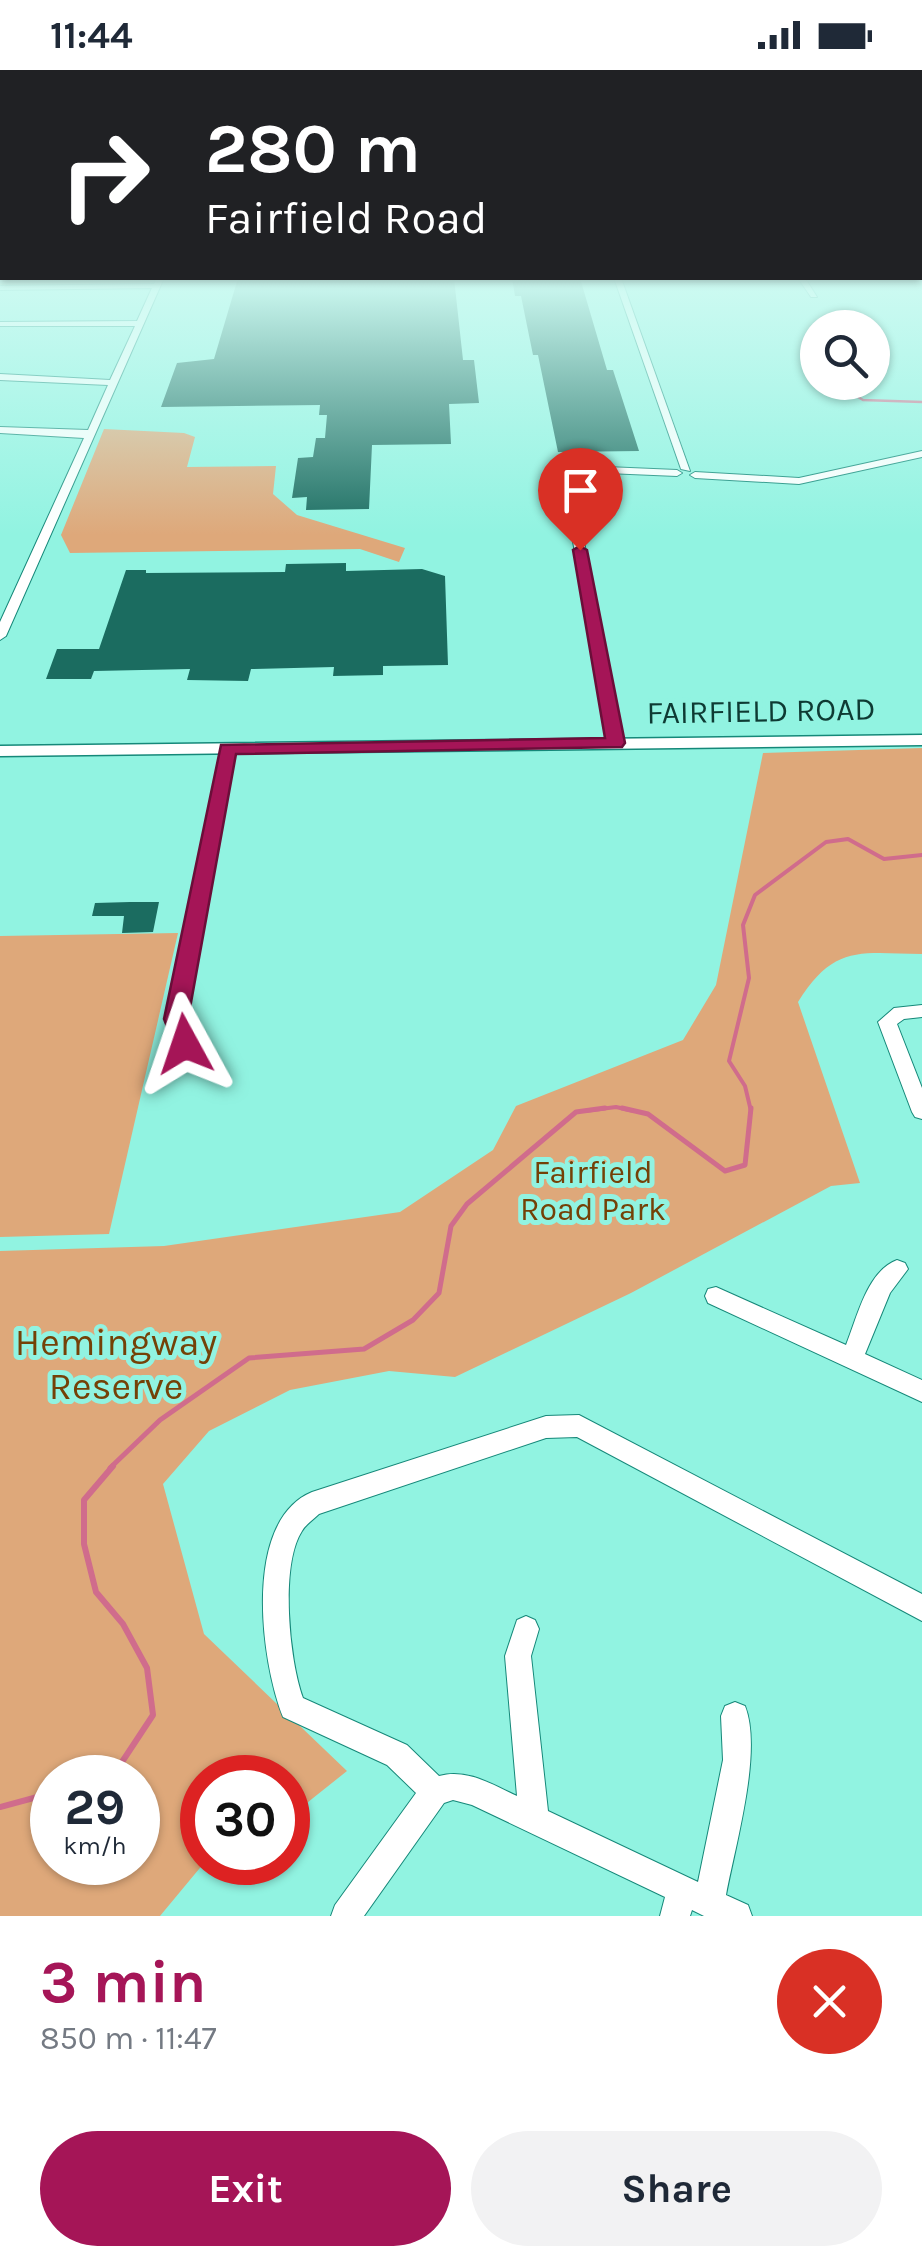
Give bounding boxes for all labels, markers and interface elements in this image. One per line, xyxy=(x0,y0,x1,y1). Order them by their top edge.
text: 11:44 xyxy=(50,13,133,58)
text: 280 m xyxy=(205,108,421,190)
icon: right xyxy=(40,110,170,240)
text: Fairfield Road xyxy=(205,192,487,244)
map controls xyxy=(800,310,890,400)
button: search xyxy=(800,310,890,400)
pin xyxy=(538,448,623,551)
icon: arrive xyxy=(553,463,608,518)
street label: FAIRFIELD ROAD xyxy=(646,691,876,731)
position arrow xyxy=(133,992,237,1096)
park label: Fairfield Road Park xyxy=(520,1154,666,1228)
park label: Hemingway Reserve xyxy=(15,1320,217,1409)
speed limit sign: 30 xyxy=(180,1755,310,1885)
text: 29 xyxy=(65,1778,125,1837)
text: km/h xyxy=(63,1831,127,1860)
text: 3 min xyxy=(40,1947,207,2017)
button: close xyxy=(777,1949,882,2054)
text: 850 m · 11:47 xyxy=(40,2020,217,2057)
button: Exit xyxy=(40,2131,451,2246)
button: Share xyxy=(471,2131,882,2246)

